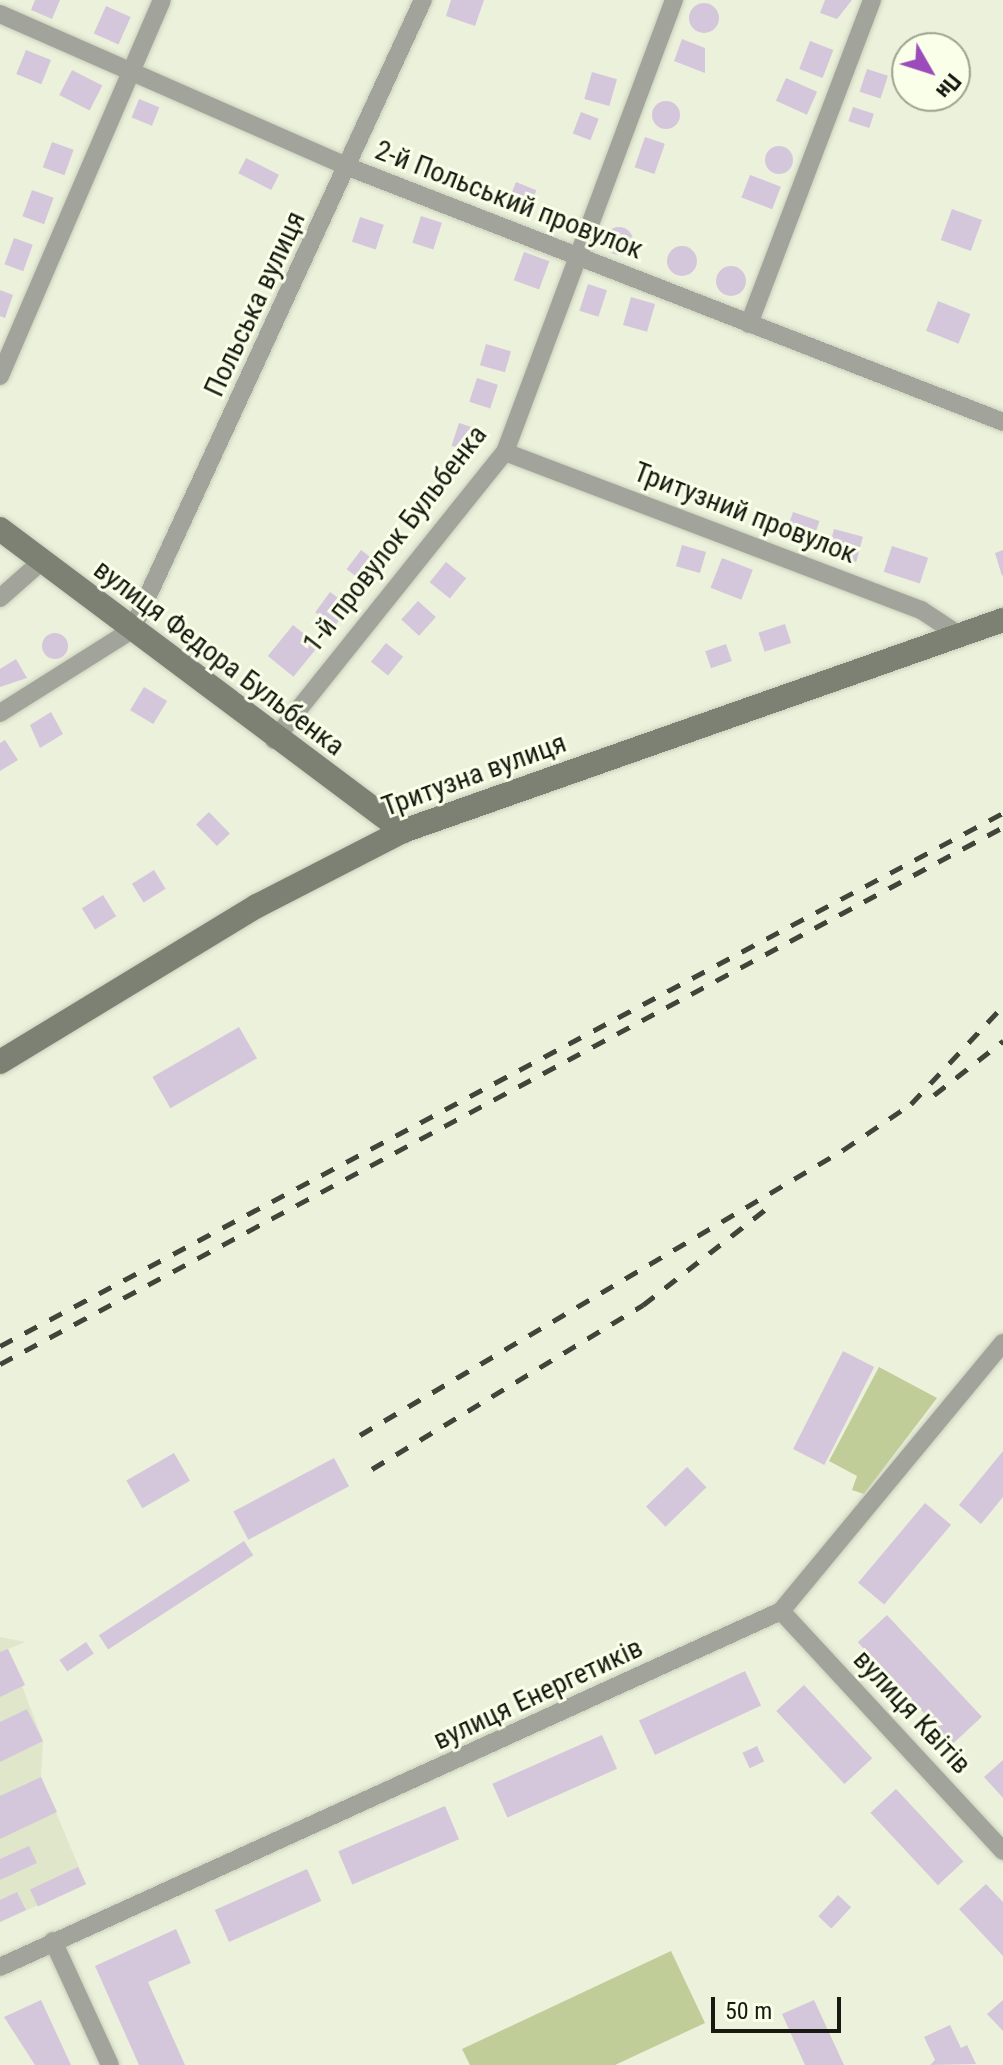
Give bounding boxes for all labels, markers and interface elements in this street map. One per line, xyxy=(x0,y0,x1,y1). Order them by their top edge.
north arrow xyxy=(891,32,971,112)
text: Пн xyxy=(931,69,966,104)
street label: 2-й Польський провулок xyxy=(370,133,648,267)
street label: Польська вулиця xyxy=(197,206,313,402)
street label: 1-й провулок Бульбенка xyxy=(296,419,494,659)
street label: Тритузний провулок xyxy=(629,455,861,571)
street label: вулиця Федора Бульбенка xyxy=(87,553,351,763)
street label: Тритузна вулиця xyxy=(377,726,571,824)
street label: вулиця Енергетиків xyxy=(428,1631,648,1757)
street label: вулиця Квітів xyxy=(846,1643,978,1781)
scale bar xyxy=(715,1981,845,2031)
text: 50 m xyxy=(725,1997,772,2025)

